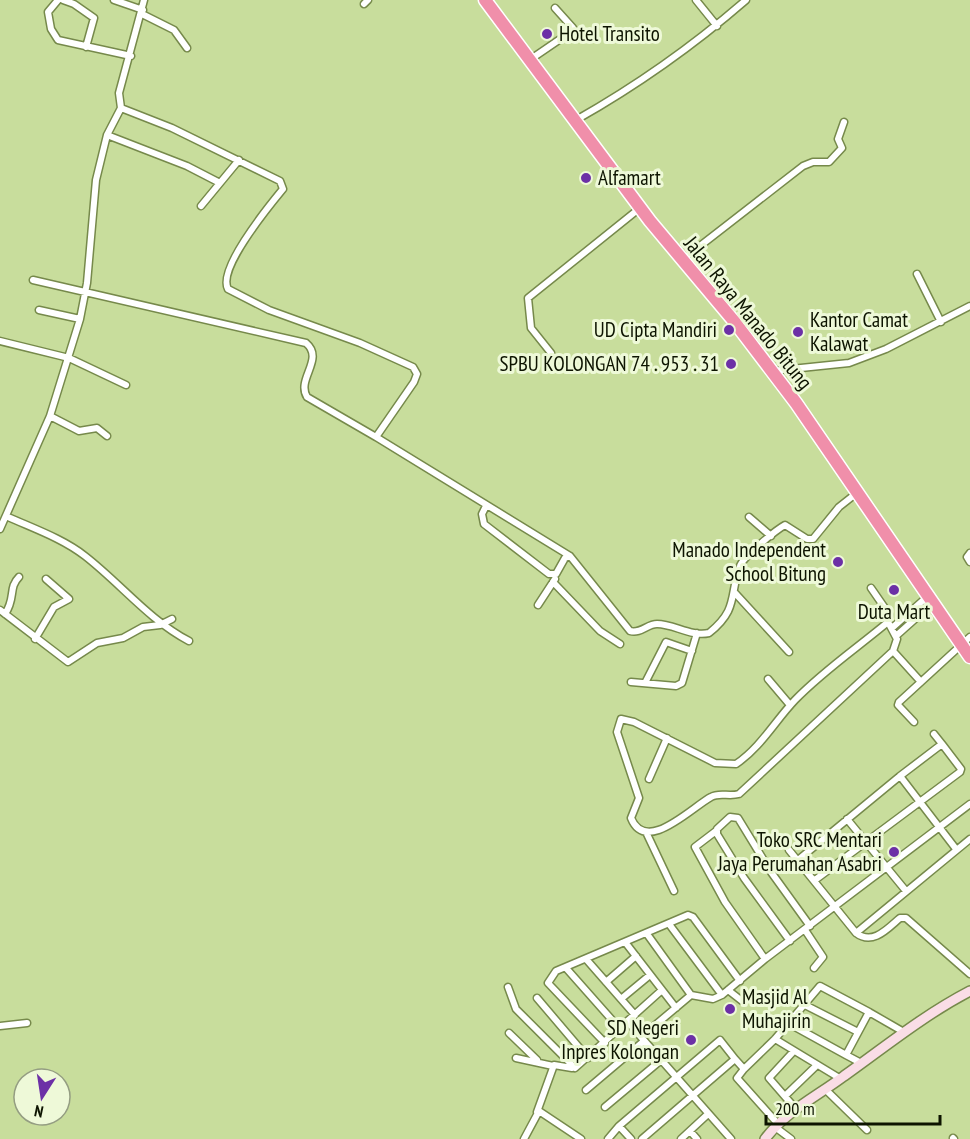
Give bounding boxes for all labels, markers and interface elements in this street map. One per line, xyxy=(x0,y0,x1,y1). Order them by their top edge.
place label: Hotel Transito xyxy=(559,20,660,47)
marker: Hotel Transito xyxy=(540,27,554,41)
place label: Alfamart xyxy=(598,164,661,191)
marker: Alfamart xyxy=(579,171,593,185)
street label: Jalan Raya Manado Bitung xyxy=(678,230,818,395)
place label: Kantor Camat Kalawat xyxy=(810,306,908,357)
place label: UD Cipta Mandiri xyxy=(594,316,717,343)
marker: UD Cipta Mandiri xyxy=(722,323,736,337)
marker: Kantor Camat Kalawat xyxy=(791,325,805,339)
place label: SPBU KOLONGAN 74 . 953 . 31 xyxy=(500,350,719,377)
marker: SPBU KOLONGAN 74 . 953 . 31 xyxy=(724,357,738,371)
place label: Manado Independent School Bitung xyxy=(672,536,826,587)
marker: Manado Independent School Bitung xyxy=(831,555,845,569)
marker: Duta Mart xyxy=(887,583,901,597)
place label: Duta Mart xyxy=(858,598,931,625)
place label: Toko SRC Mentari Jaya Perumahan Asabri xyxy=(717,826,882,877)
marker: Toko SRC Mentari Jaya Perumahan Asabri xyxy=(887,845,901,859)
place label: Masjid Al Muhajirin xyxy=(742,983,811,1034)
marker: Masjid Al Muhajirin xyxy=(723,1002,737,1016)
place label: SD Negeri Inpres Kolongan xyxy=(561,1014,679,1065)
marker: SD Negeri Inpres Kolongan xyxy=(684,1033,698,1047)
north arrow xyxy=(12,1067,72,1127)
scale bar xyxy=(766,1088,940,1126)
text: 200 m xyxy=(775,1097,815,1120)
text: N xyxy=(33,1101,45,1122)

